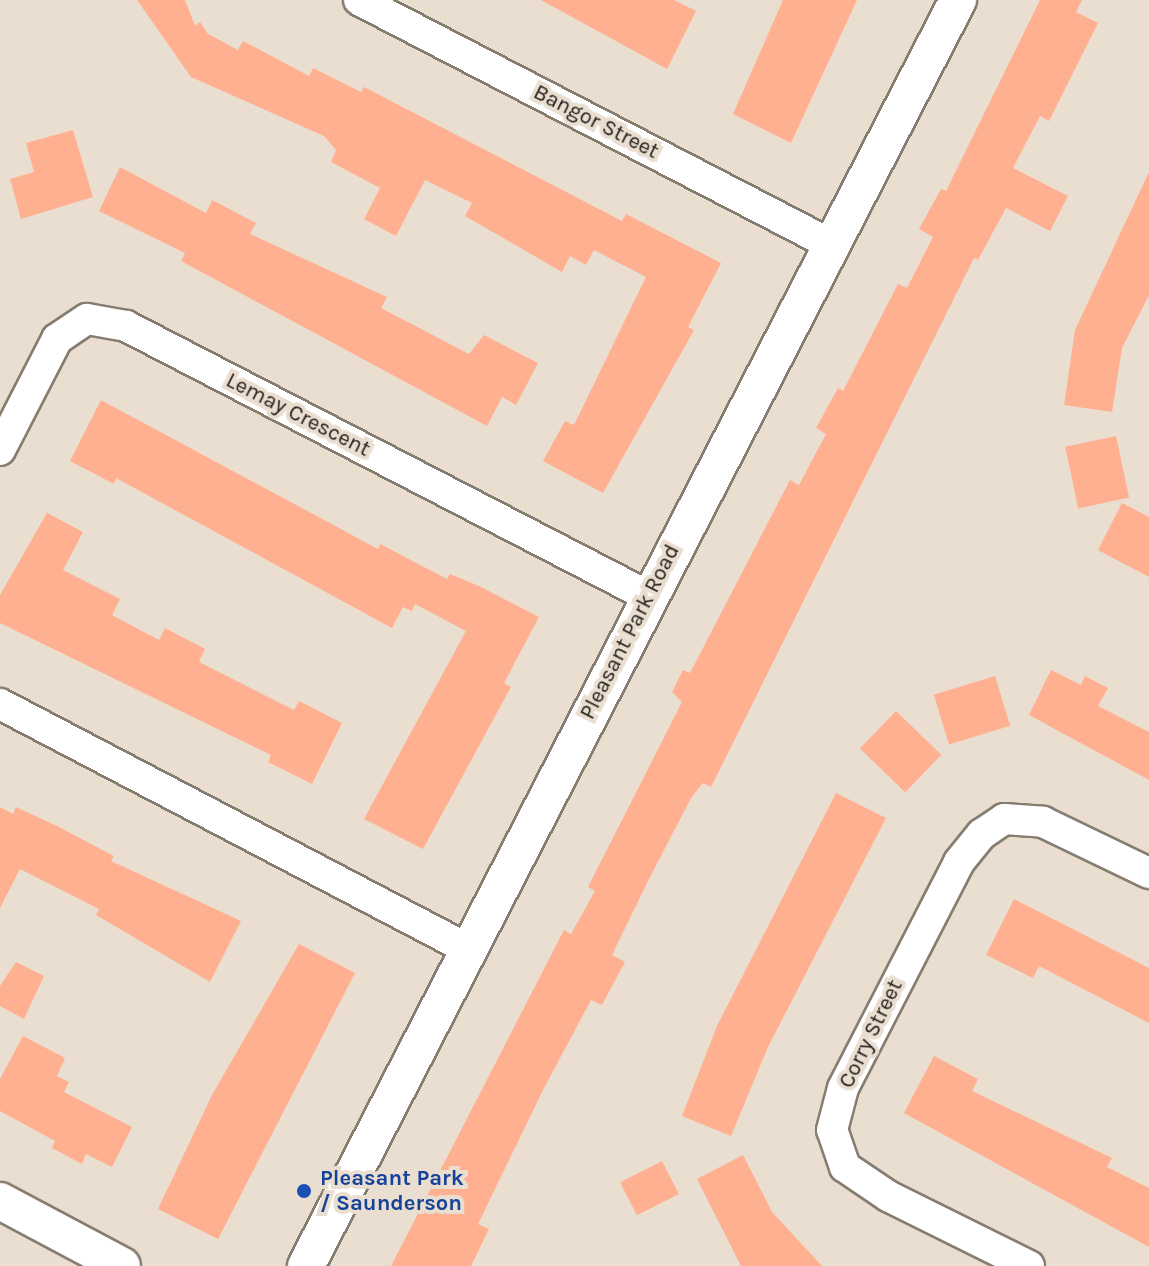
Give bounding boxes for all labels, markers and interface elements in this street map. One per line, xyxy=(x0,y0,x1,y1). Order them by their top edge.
street label: Bangor Street xyxy=(529,79,663,165)
street label: Lemay Crescent xyxy=(222,367,374,463)
street label: Pleasant Park Road xyxy=(574,540,686,724)
street label: Corry Street xyxy=(833,976,909,1092)
place label: Pleasant Park / Saunderson xyxy=(320,1165,464,1216)
marker: Pleasant Park / Saunderson xyxy=(295,1182,313,1200)

